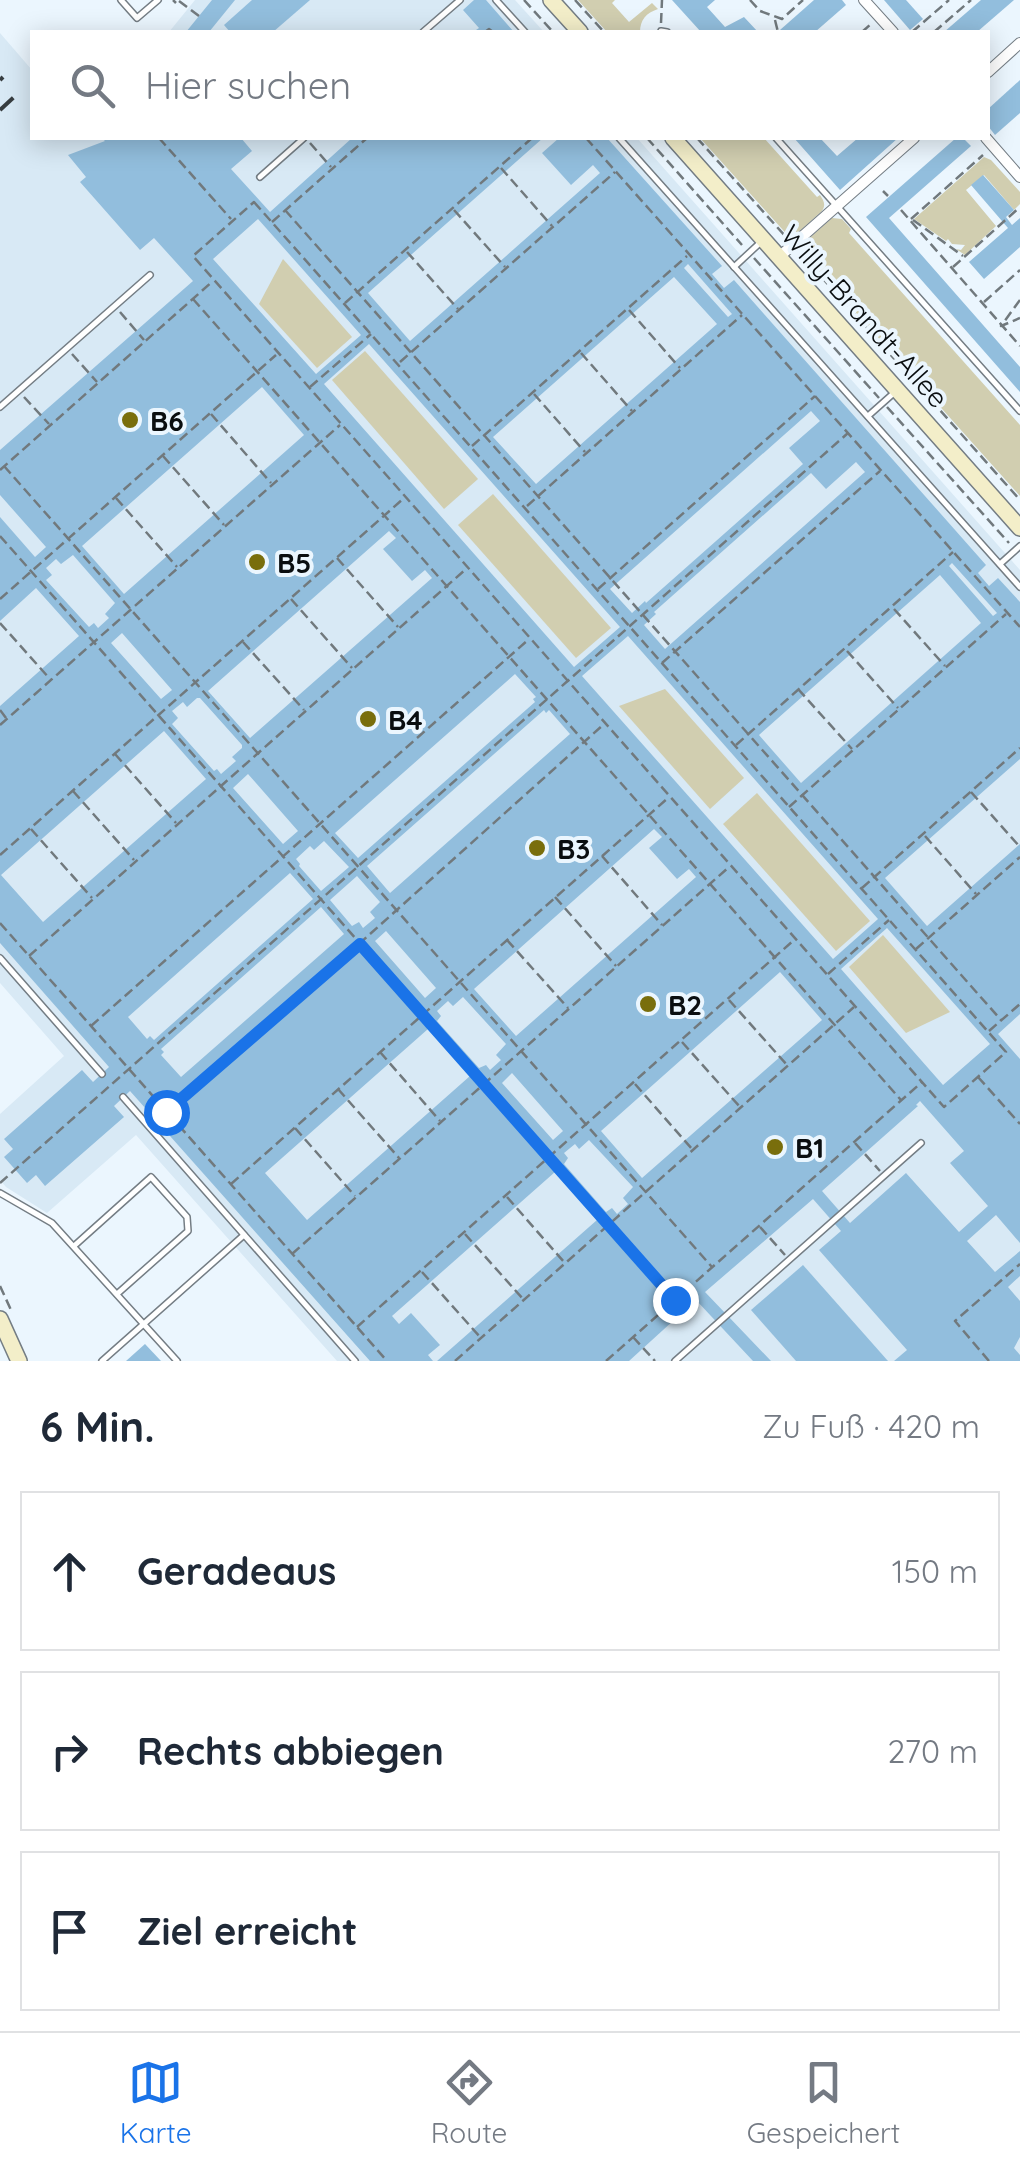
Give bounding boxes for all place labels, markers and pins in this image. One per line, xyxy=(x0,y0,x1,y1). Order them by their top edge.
place label: B6 xyxy=(150,403,184,438)
marker: B6 xyxy=(119,409,141,431)
place label: B5 xyxy=(277,545,311,580)
marker: B5 xyxy=(246,551,268,573)
place label: B4 xyxy=(388,702,423,737)
marker: B4 xyxy=(357,708,379,730)
place label: B3 xyxy=(557,831,590,866)
marker: B3 xyxy=(526,837,548,859)
place label: B2 xyxy=(668,987,702,1022)
marker: B2 xyxy=(637,993,659,1015)
place label: B1 xyxy=(795,1130,824,1165)
marker: B1 xyxy=(764,1136,786,1158)

